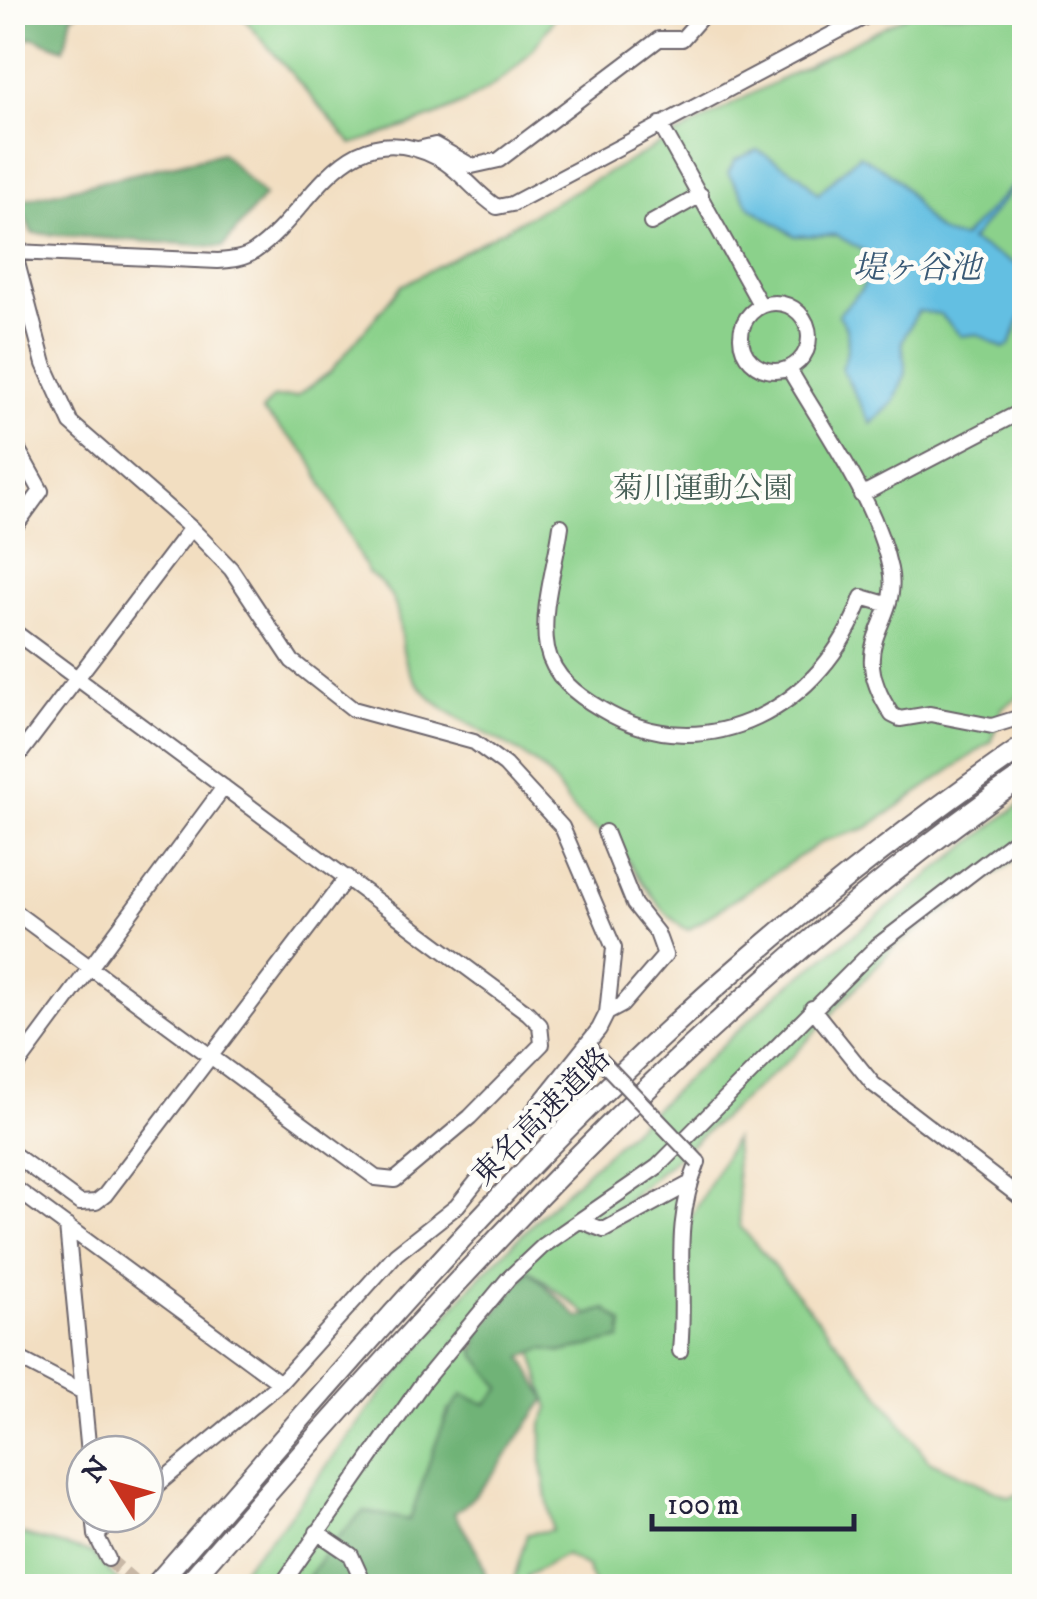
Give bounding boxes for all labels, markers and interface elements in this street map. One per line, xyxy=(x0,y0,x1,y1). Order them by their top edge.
water label: 堤ヶ谷池 xyxy=(853,249,984,289)
park label: 菊川運動公園 xyxy=(613,471,793,508)
street label: 東名高速道路 xyxy=(465,1040,619,1194)
north arrow xyxy=(65,1434,165,1534)
text: N xyxy=(75,1450,117,1490)
scale bar xyxy=(652,1469,854,1531)
text: 100 m xyxy=(667,1487,739,1524)

